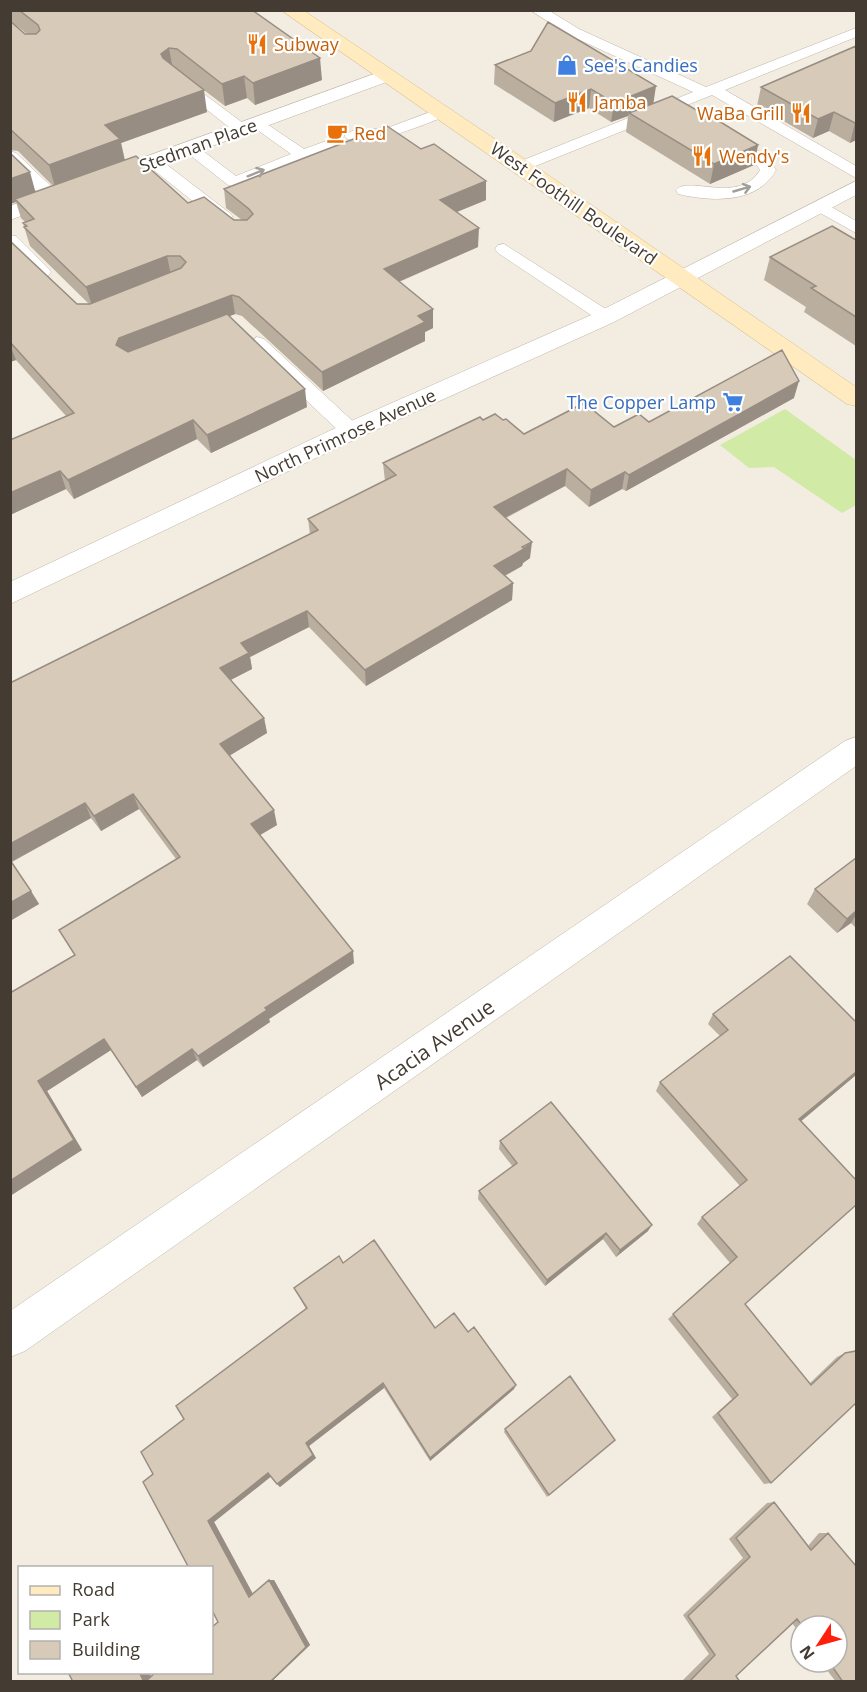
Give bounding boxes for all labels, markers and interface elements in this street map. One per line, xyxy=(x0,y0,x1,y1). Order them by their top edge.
restaurant icon: Subway xyxy=(245,32,269,56)
place label: Subway xyxy=(274,32,340,56)
shop icon: See's Candies xyxy=(555,53,579,77)
place label: See's Candies xyxy=(584,53,698,77)
restaurant icon: Jamba xyxy=(565,90,589,114)
place label: Jamba xyxy=(592,90,647,114)
place label: WaBa Grill xyxy=(697,101,784,125)
restaurant icon: WaBa Grill xyxy=(789,101,813,125)
street label: Stedman Place xyxy=(136,113,260,177)
cafe icon: Red xyxy=(325,121,349,145)
place label: Red xyxy=(354,121,386,145)
street label: West Foothill Boulevard xyxy=(486,136,662,270)
restaurant icon: Wendy's xyxy=(690,144,714,168)
place label: Wendy's xyxy=(719,144,789,168)
one-way arrow xyxy=(246,167,264,178)
one-way arrow xyxy=(732,183,751,194)
street label: North Primrose Avenue xyxy=(250,382,440,488)
place label: The Copper Lamp xyxy=(567,390,716,414)
supermarket icon: The Copper Lamp xyxy=(721,390,745,414)
street label: Acacia Avenue xyxy=(368,992,500,1096)
legend xyxy=(18,1566,213,1674)
text: Road xyxy=(72,1577,115,1601)
text: Park xyxy=(72,1607,110,1631)
north arrow xyxy=(789,1614,849,1674)
text: Building xyxy=(72,1637,140,1661)
text: N xyxy=(794,1641,820,1665)

